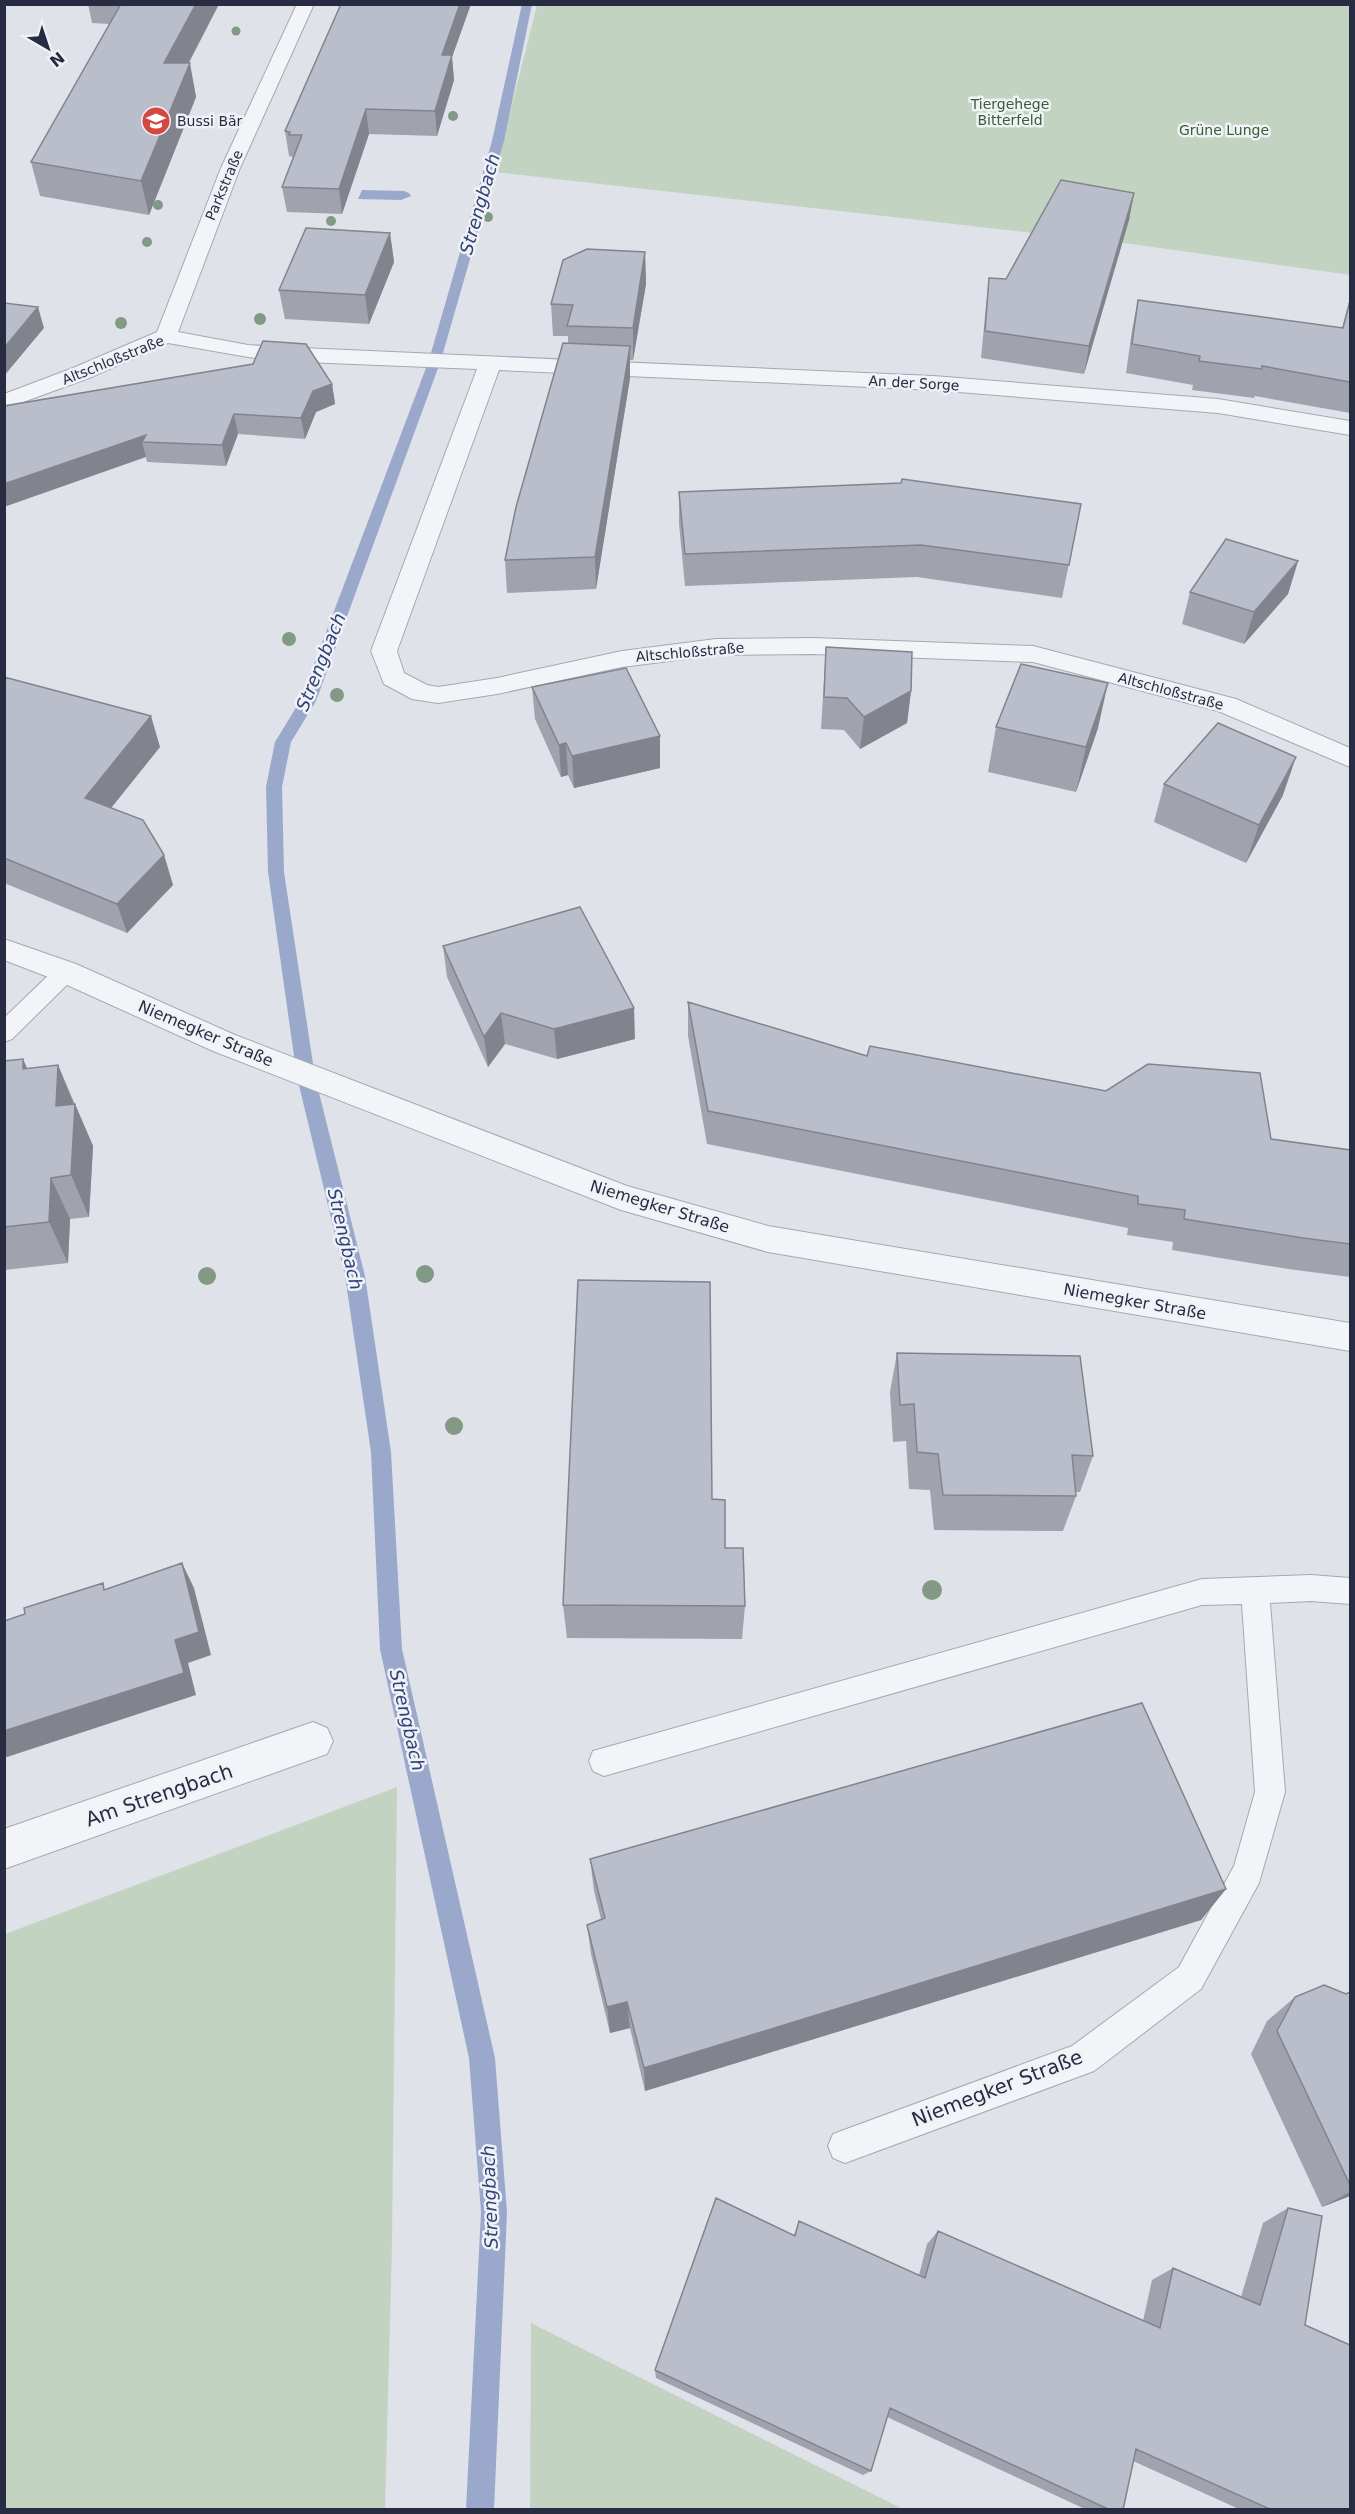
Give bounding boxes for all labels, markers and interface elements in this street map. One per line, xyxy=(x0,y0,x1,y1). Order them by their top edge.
north arrow xyxy=(18,18,78,78)
text: N xyxy=(46,48,68,71)
park label: Tiergehege Bitterfeld xyxy=(970,96,1049,128)
school or university icon: Bussi Bär xyxy=(140,105,172,137)
place label: Bussi Bär xyxy=(177,113,243,129)
park label: Grüne Lunge xyxy=(1179,122,1269,138)
street label: Parkstraße xyxy=(202,147,246,223)
water label: Strengbach xyxy=(455,151,504,257)
street label: Altschloßstraße xyxy=(60,332,166,388)
street label: An der Sorge xyxy=(868,373,960,393)
water label: Strengbach xyxy=(291,610,350,714)
street label: Altschloßstraße xyxy=(635,639,745,665)
street label: Altschloßstraße xyxy=(1116,669,1226,713)
street label: Niemegker Straße xyxy=(135,996,276,1070)
street label: Niemegker Straße xyxy=(588,1176,732,1237)
water label: Strengbach xyxy=(324,1186,367,1292)
street label: Niemegker Straße xyxy=(1062,1280,1208,1323)
water label: Strengbach xyxy=(386,1667,429,1773)
street label: Am Strengbach xyxy=(82,1759,236,1831)
street label: Niemegker Straße xyxy=(908,2044,1086,2132)
water label: Strengbach xyxy=(477,2145,502,2249)

